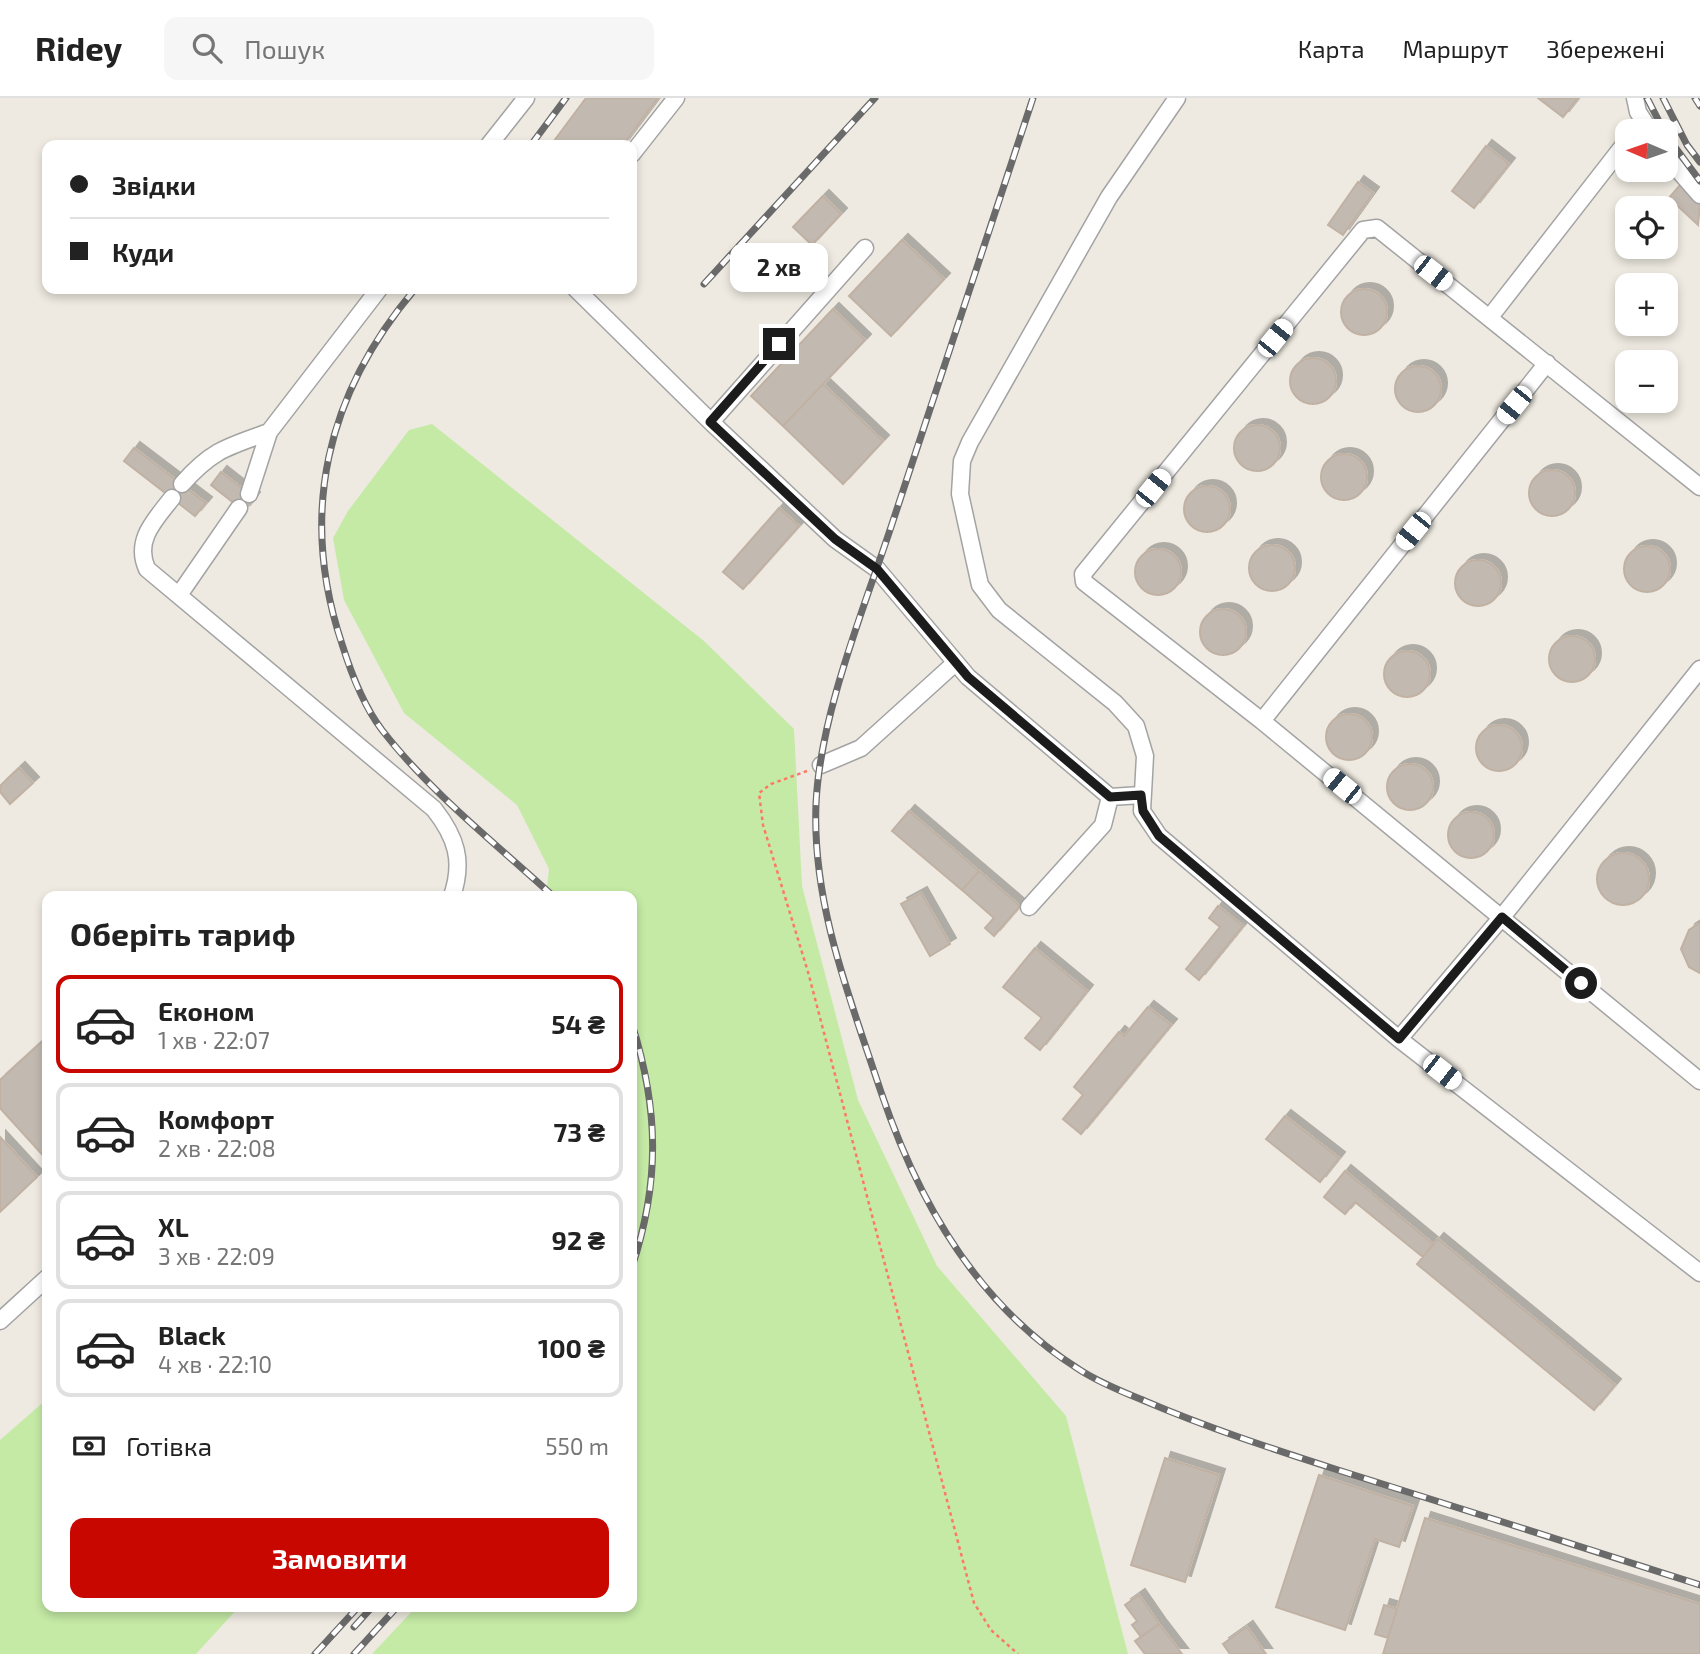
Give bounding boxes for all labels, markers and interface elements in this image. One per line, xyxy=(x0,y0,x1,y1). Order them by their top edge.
search box xyxy=(164,17,654,80)
text: Ridey xyxy=(35,28,122,68)
icon: search xyxy=(188,29,226,67)
text: Пошук xyxy=(244,33,325,64)
text: Карта xyxy=(1298,34,1364,63)
text: Маршрут xyxy=(1402,34,1508,63)
text: Збережені xyxy=(1546,34,1665,63)
north arrow xyxy=(1615,119,1678,182)
map controls xyxy=(1615,119,1678,413)
text: Звідки xyxy=(112,169,196,200)
button: locate xyxy=(1615,196,1678,259)
text: Куди xyxy=(112,236,174,267)
callout: 2 хв xyxy=(730,243,828,292)
car xyxy=(1410,252,1457,294)
text: 2 хв xyxy=(757,253,801,281)
button: + xyxy=(1615,273,1678,336)
car xyxy=(1254,315,1297,361)
route end xyxy=(763,328,795,360)
button: − xyxy=(1615,350,1678,413)
car xyxy=(1493,382,1536,428)
car xyxy=(1132,465,1175,511)
car xyxy=(1392,508,1435,554)
car xyxy=(1320,765,1365,807)
text: Оберіть тариф xyxy=(70,914,296,952)
route start xyxy=(1565,967,1597,999)
icon: car xyxy=(74,993,137,1056)
text: Економ xyxy=(158,995,255,1026)
text: 54 ₴ xyxy=(551,1008,605,1039)
text: 1 хв · 22:07 xyxy=(158,1026,270,1054)
car xyxy=(1419,1051,1466,1093)
icon: car xyxy=(74,1101,137,1164)
text: Комфорт xyxy=(158,1103,274,1134)
text: 73 ₴ xyxy=(554,1116,605,1147)
text: 2 хв · 22:08 xyxy=(158,1134,276,1162)
icon: car xyxy=(74,1209,137,1272)
text: XL xyxy=(158,1211,189,1242)
text: 92 ₴ xyxy=(552,1224,605,1255)
text: 3 хв · 22:09 xyxy=(158,1242,275,1270)
icon: car xyxy=(74,1317,137,1380)
text: Black xyxy=(158,1319,226,1350)
text: 100 ₴ xyxy=(538,1332,605,1363)
text: 4 хв · 22:10 xyxy=(158,1350,272,1378)
icon: cash xyxy=(70,1427,108,1465)
text: Готівка xyxy=(126,1430,212,1461)
text: 550 m xyxy=(545,1432,609,1460)
button: Замовити xyxy=(70,1518,609,1598)

